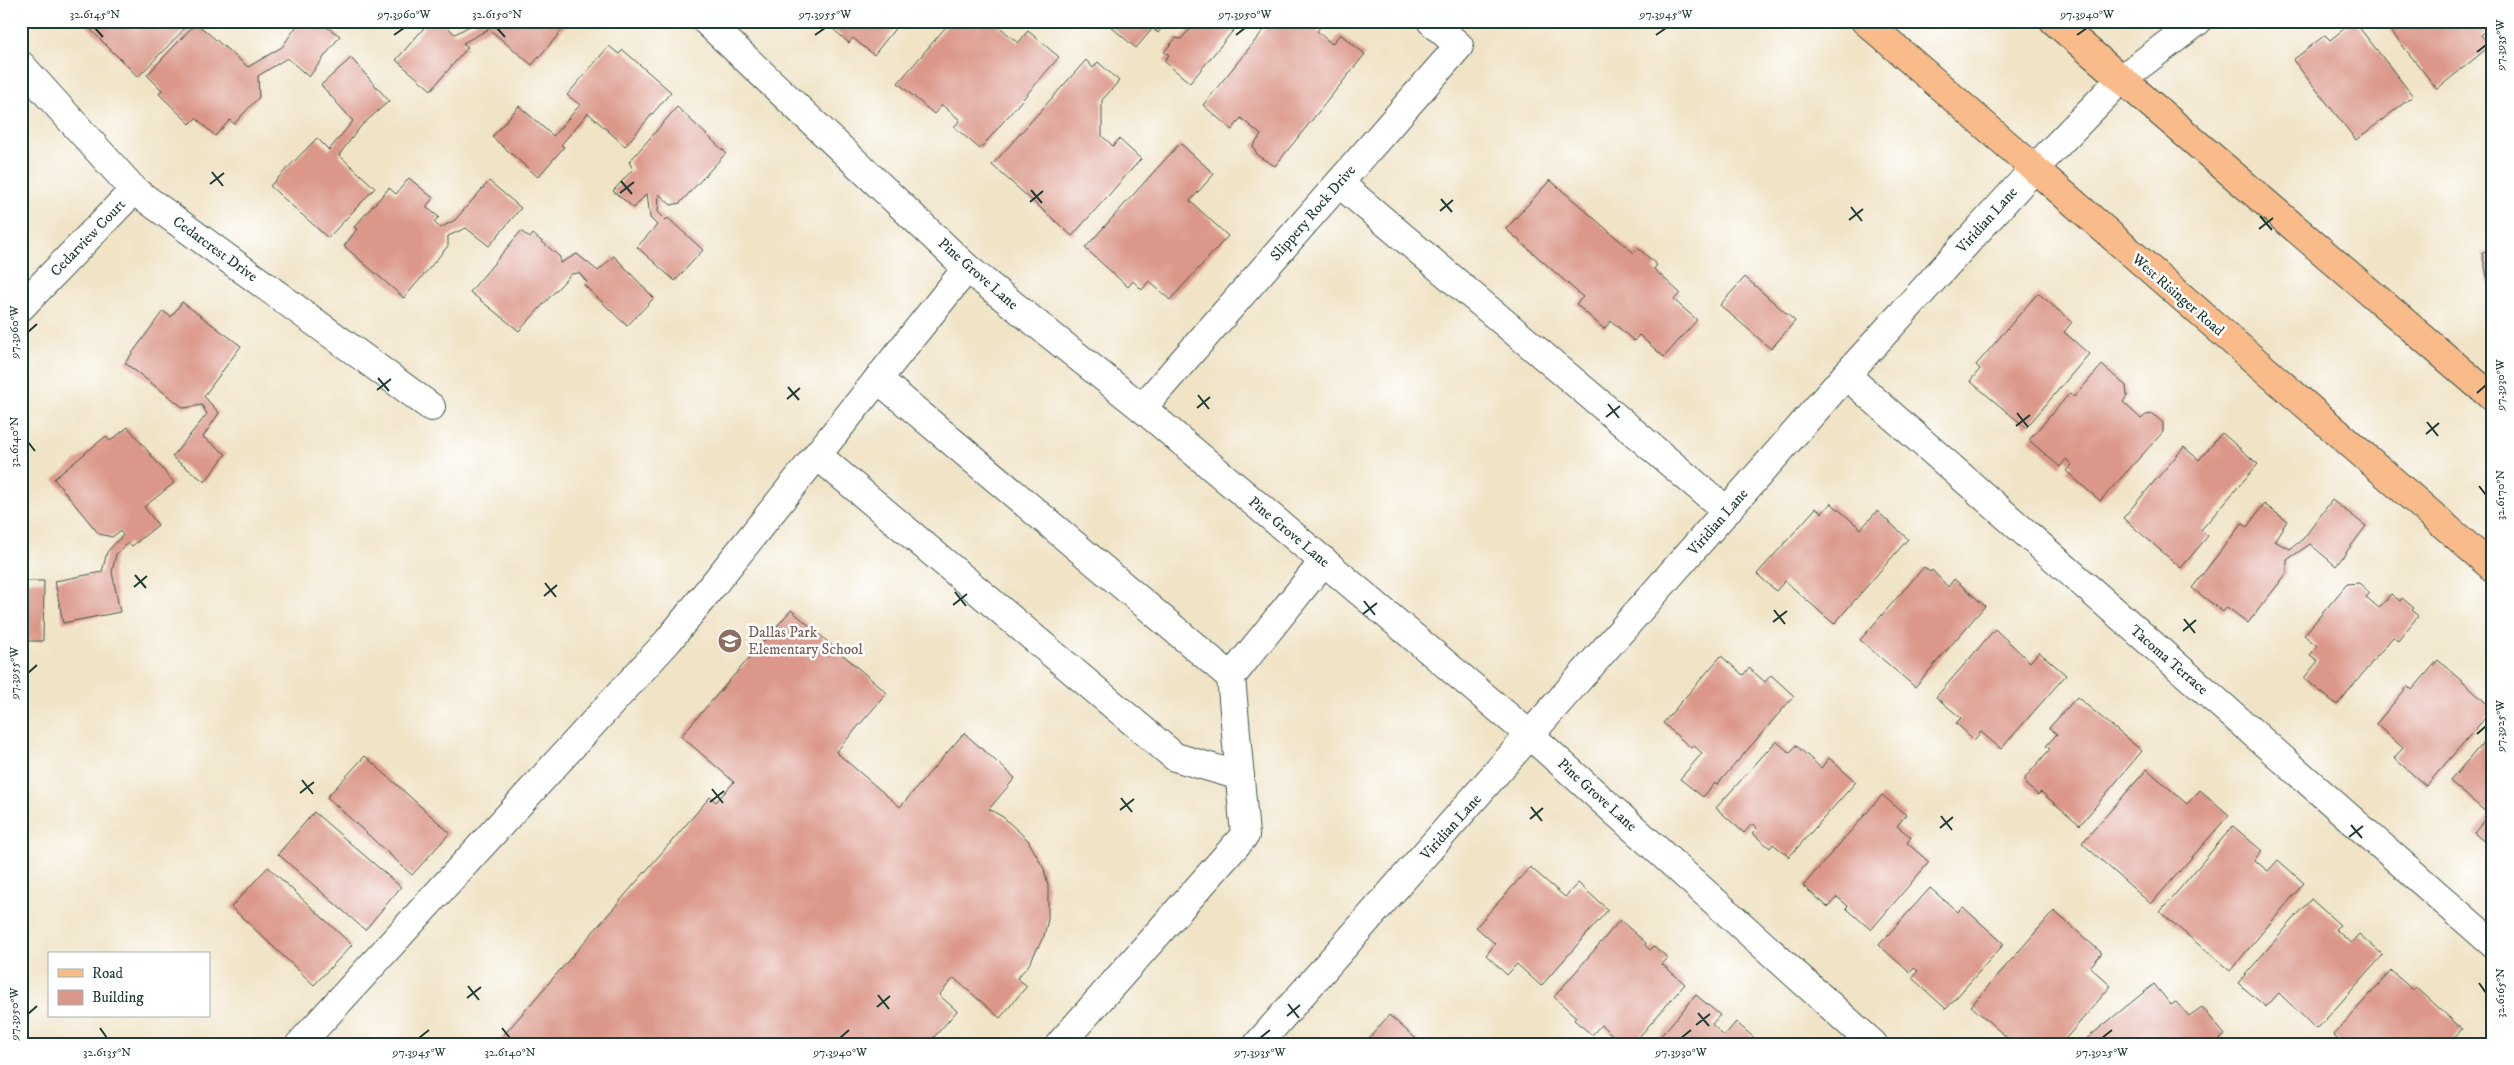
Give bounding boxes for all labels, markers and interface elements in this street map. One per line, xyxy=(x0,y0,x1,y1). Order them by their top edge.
text: 32.6145°N xyxy=(70,7,120,22)
text: 97.3960°W xyxy=(376,7,432,22)
text: 32.6150°N xyxy=(472,7,522,22)
text: 97.3955°W xyxy=(798,7,852,22)
text: 97.3950°W xyxy=(1218,7,1272,22)
text: 97.3945°W xyxy=(1638,7,1694,22)
text: 97.3940°W xyxy=(2059,7,2115,22)
text: 97.3935°W xyxy=(2493,19,2508,71)
street label: Slippery Rock Drive xyxy=(1266,161,1360,265)
street label: Viridian Lane xyxy=(1952,183,2022,258)
street label: Cedarview Court xyxy=(46,195,130,281)
street label: Cedarcrest Drive xyxy=(169,212,261,286)
street label: Pine Grove Lane xyxy=(934,234,1022,314)
street label: West Risinger Road xyxy=(2127,249,2228,341)
text: 97.3960°W xyxy=(7,304,22,360)
text: 97.3930°W xyxy=(2493,358,2508,412)
text: 32.6140°N xyxy=(7,416,22,468)
text: 32.6170°N xyxy=(2493,470,2508,520)
street label: Viridian Lane xyxy=(1683,485,1752,560)
street label: Pine Grove Lane xyxy=(1244,492,1334,572)
street label: Tacoma Terrace xyxy=(2126,621,2212,699)
place label: Dallas Park Elementary School xyxy=(748,623,863,659)
school or university icon: Dallas Park Elementary School xyxy=(717,628,743,654)
text: 97.3955°W xyxy=(7,646,22,700)
text: 97.3925°W xyxy=(2493,699,2508,753)
street label: Pine Grove Lane xyxy=(1553,754,1641,836)
street label: Viridian Lane xyxy=(1416,790,1486,865)
legend xyxy=(48,952,210,1018)
text: Road xyxy=(92,964,124,983)
text: 32.6165°N xyxy=(2493,968,2508,1018)
text: 97.3950°W xyxy=(7,987,22,1041)
text: Building xyxy=(92,988,144,1007)
text: 32.6135°N xyxy=(83,1045,131,1060)
text: 97.3945°W xyxy=(391,1045,447,1060)
text: 32.6140°N xyxy=(484,1045,536,1060)
text: 97.3940°W xyxy=(812,1045,868,1060)
text: 97.3935°W xyxy=(1234,1045,1286,1060)
text: 97.3930°W xyxy=(1654,1045,1708,1060)
text: 97.3925°W xyxy=(2075,1045,2129,1060)

